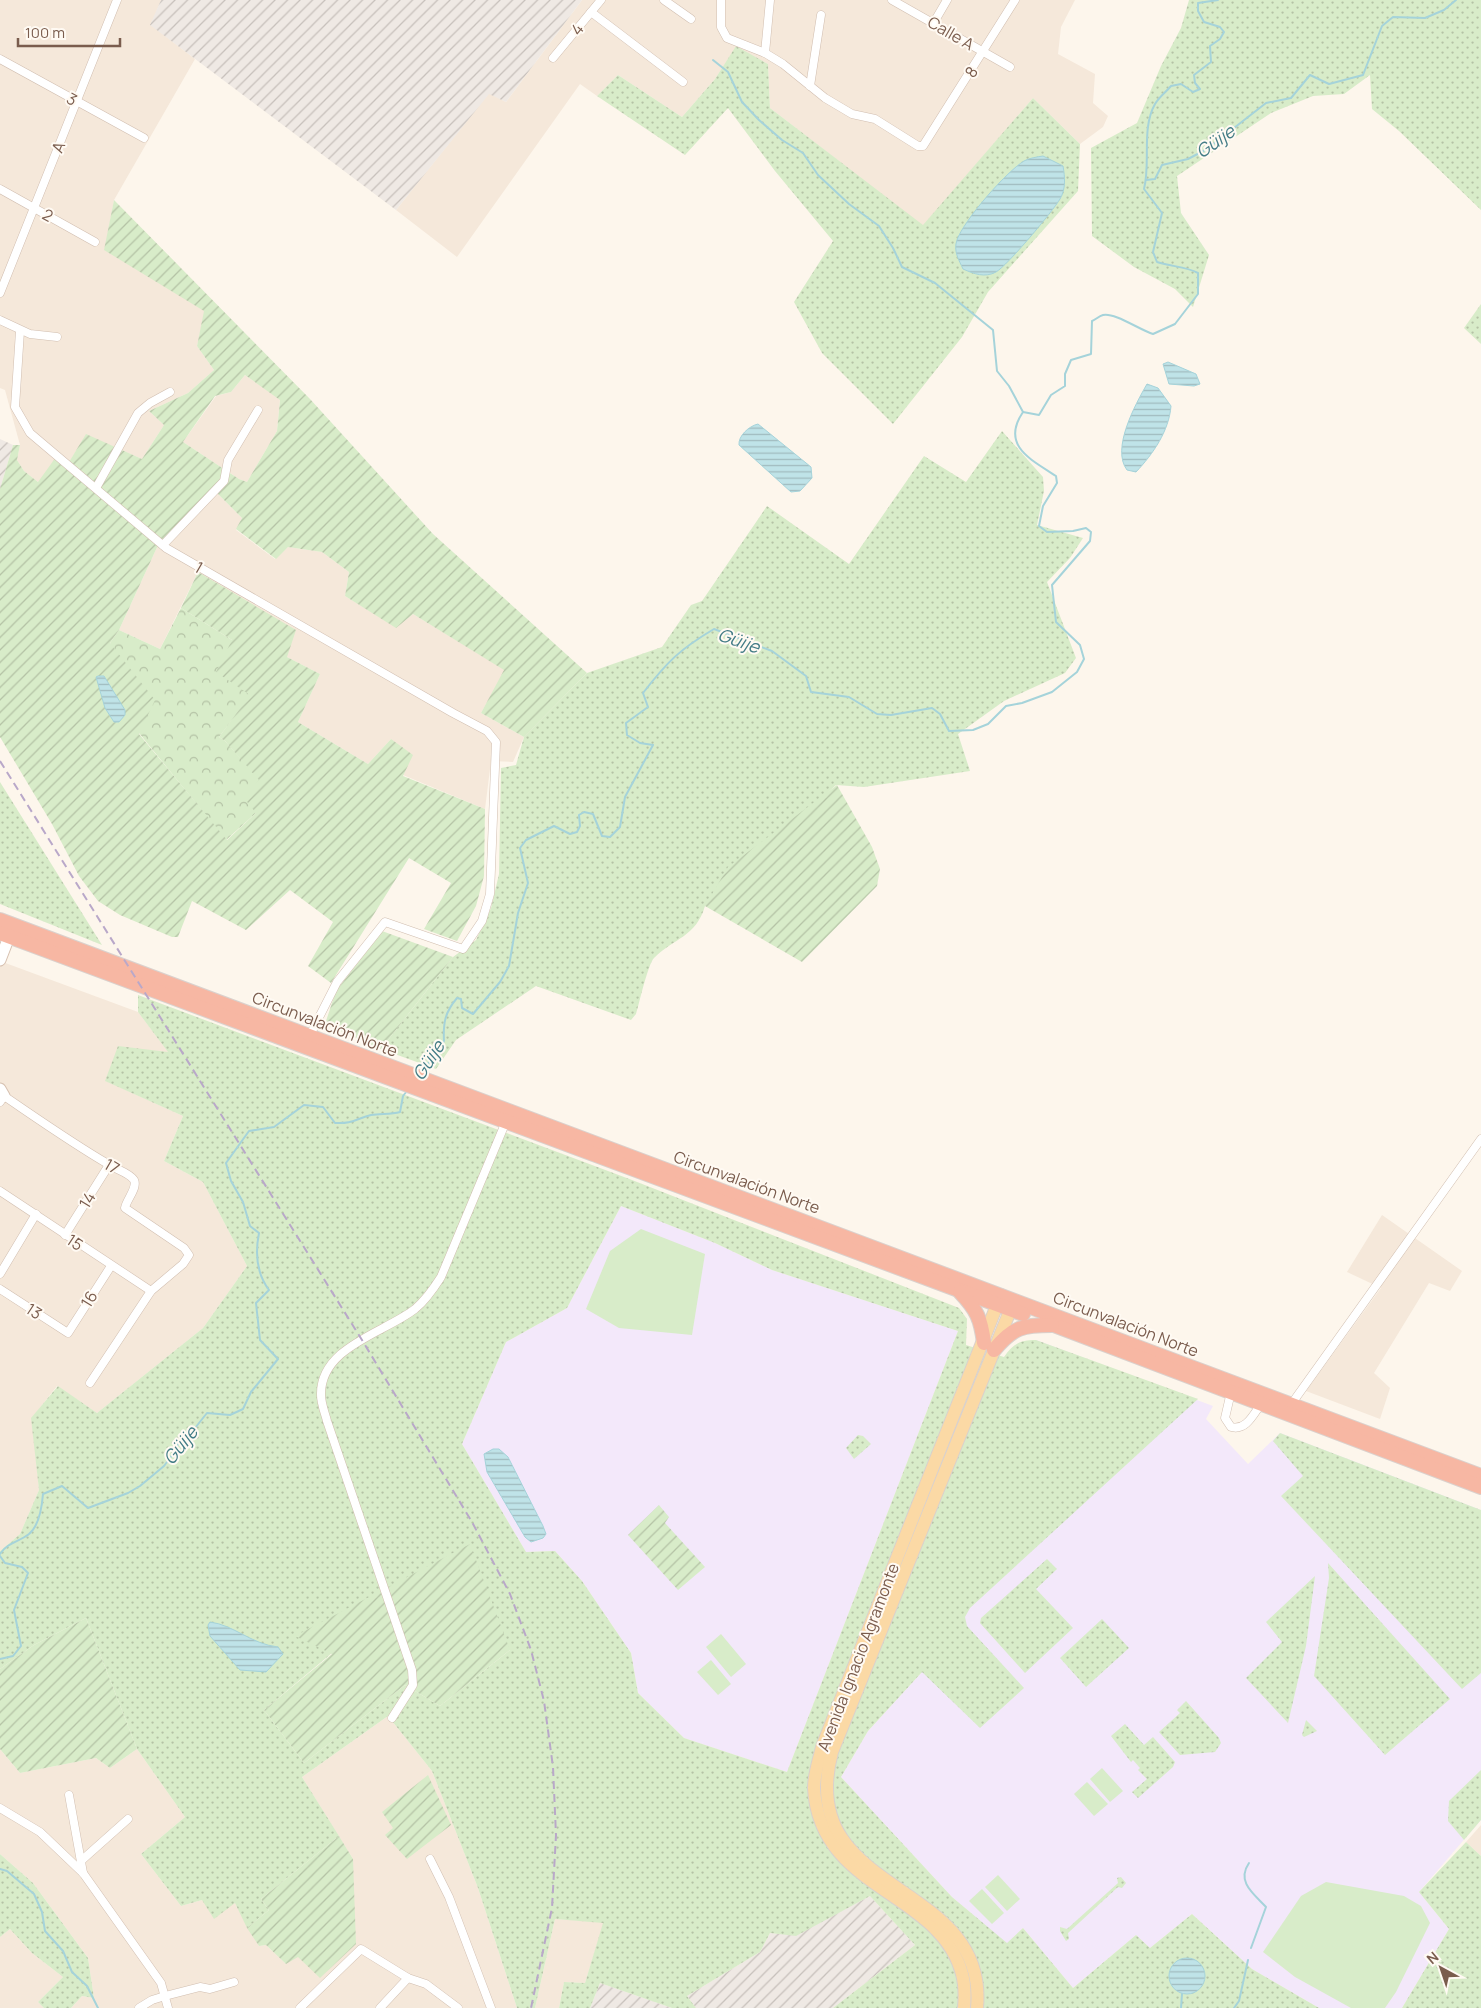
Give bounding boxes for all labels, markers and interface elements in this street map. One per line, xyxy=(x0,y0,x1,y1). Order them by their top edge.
street label: Calle A xyxy=(924,11,978,55)
scale bar xyxy=(18,15,120,47)
street label: 4 xyxy=(566,18,588,40)
text: 100 m xyxy=(25,22,65,43)
street label: 8 xyxy=(959,62,983,82)
street label: 3 xyxy=(63,87,81,111)
water label: Güije xyxy=(1191,118,1241,163)
street label: A xyxy=(46,138,70,156)
street label: 2 xyxy=(39,203,57,227)
street label: 1 xyxy=(191,556,207,578)
water label: Güije xyxy=(715,622,764,659)
street label: Circunvalación Norte xyxy=(249,986,401,1062)
water label: Güije xyxy=(406,1034,450,1084)
street label: Circunvalación Norte xyxy=(671,1145,823,1219)
street label: 17 xyxy=(100,1153,124,1179)
street label: 14 xyxy=(74,1188,100,1212)
street label: 15 xyxy=(62,1229,88,1255)
street label: 16 xyxy=(75,1286,103,1312)
street label: Circunvalación Norte xyxy=(1050,1286,1202,1362)
street label: 13 xyxy=(22,1298,46,1324)
water label: Güije xyxy=(157,1420,204,1469)
street label: Avenida Ignacio Agramonte xyxy=(812,1560,904,1754)
north arrow xyxy=(1416,1943,1466,1993)
text: N xyxy=(1422,1947,1442,1968)

